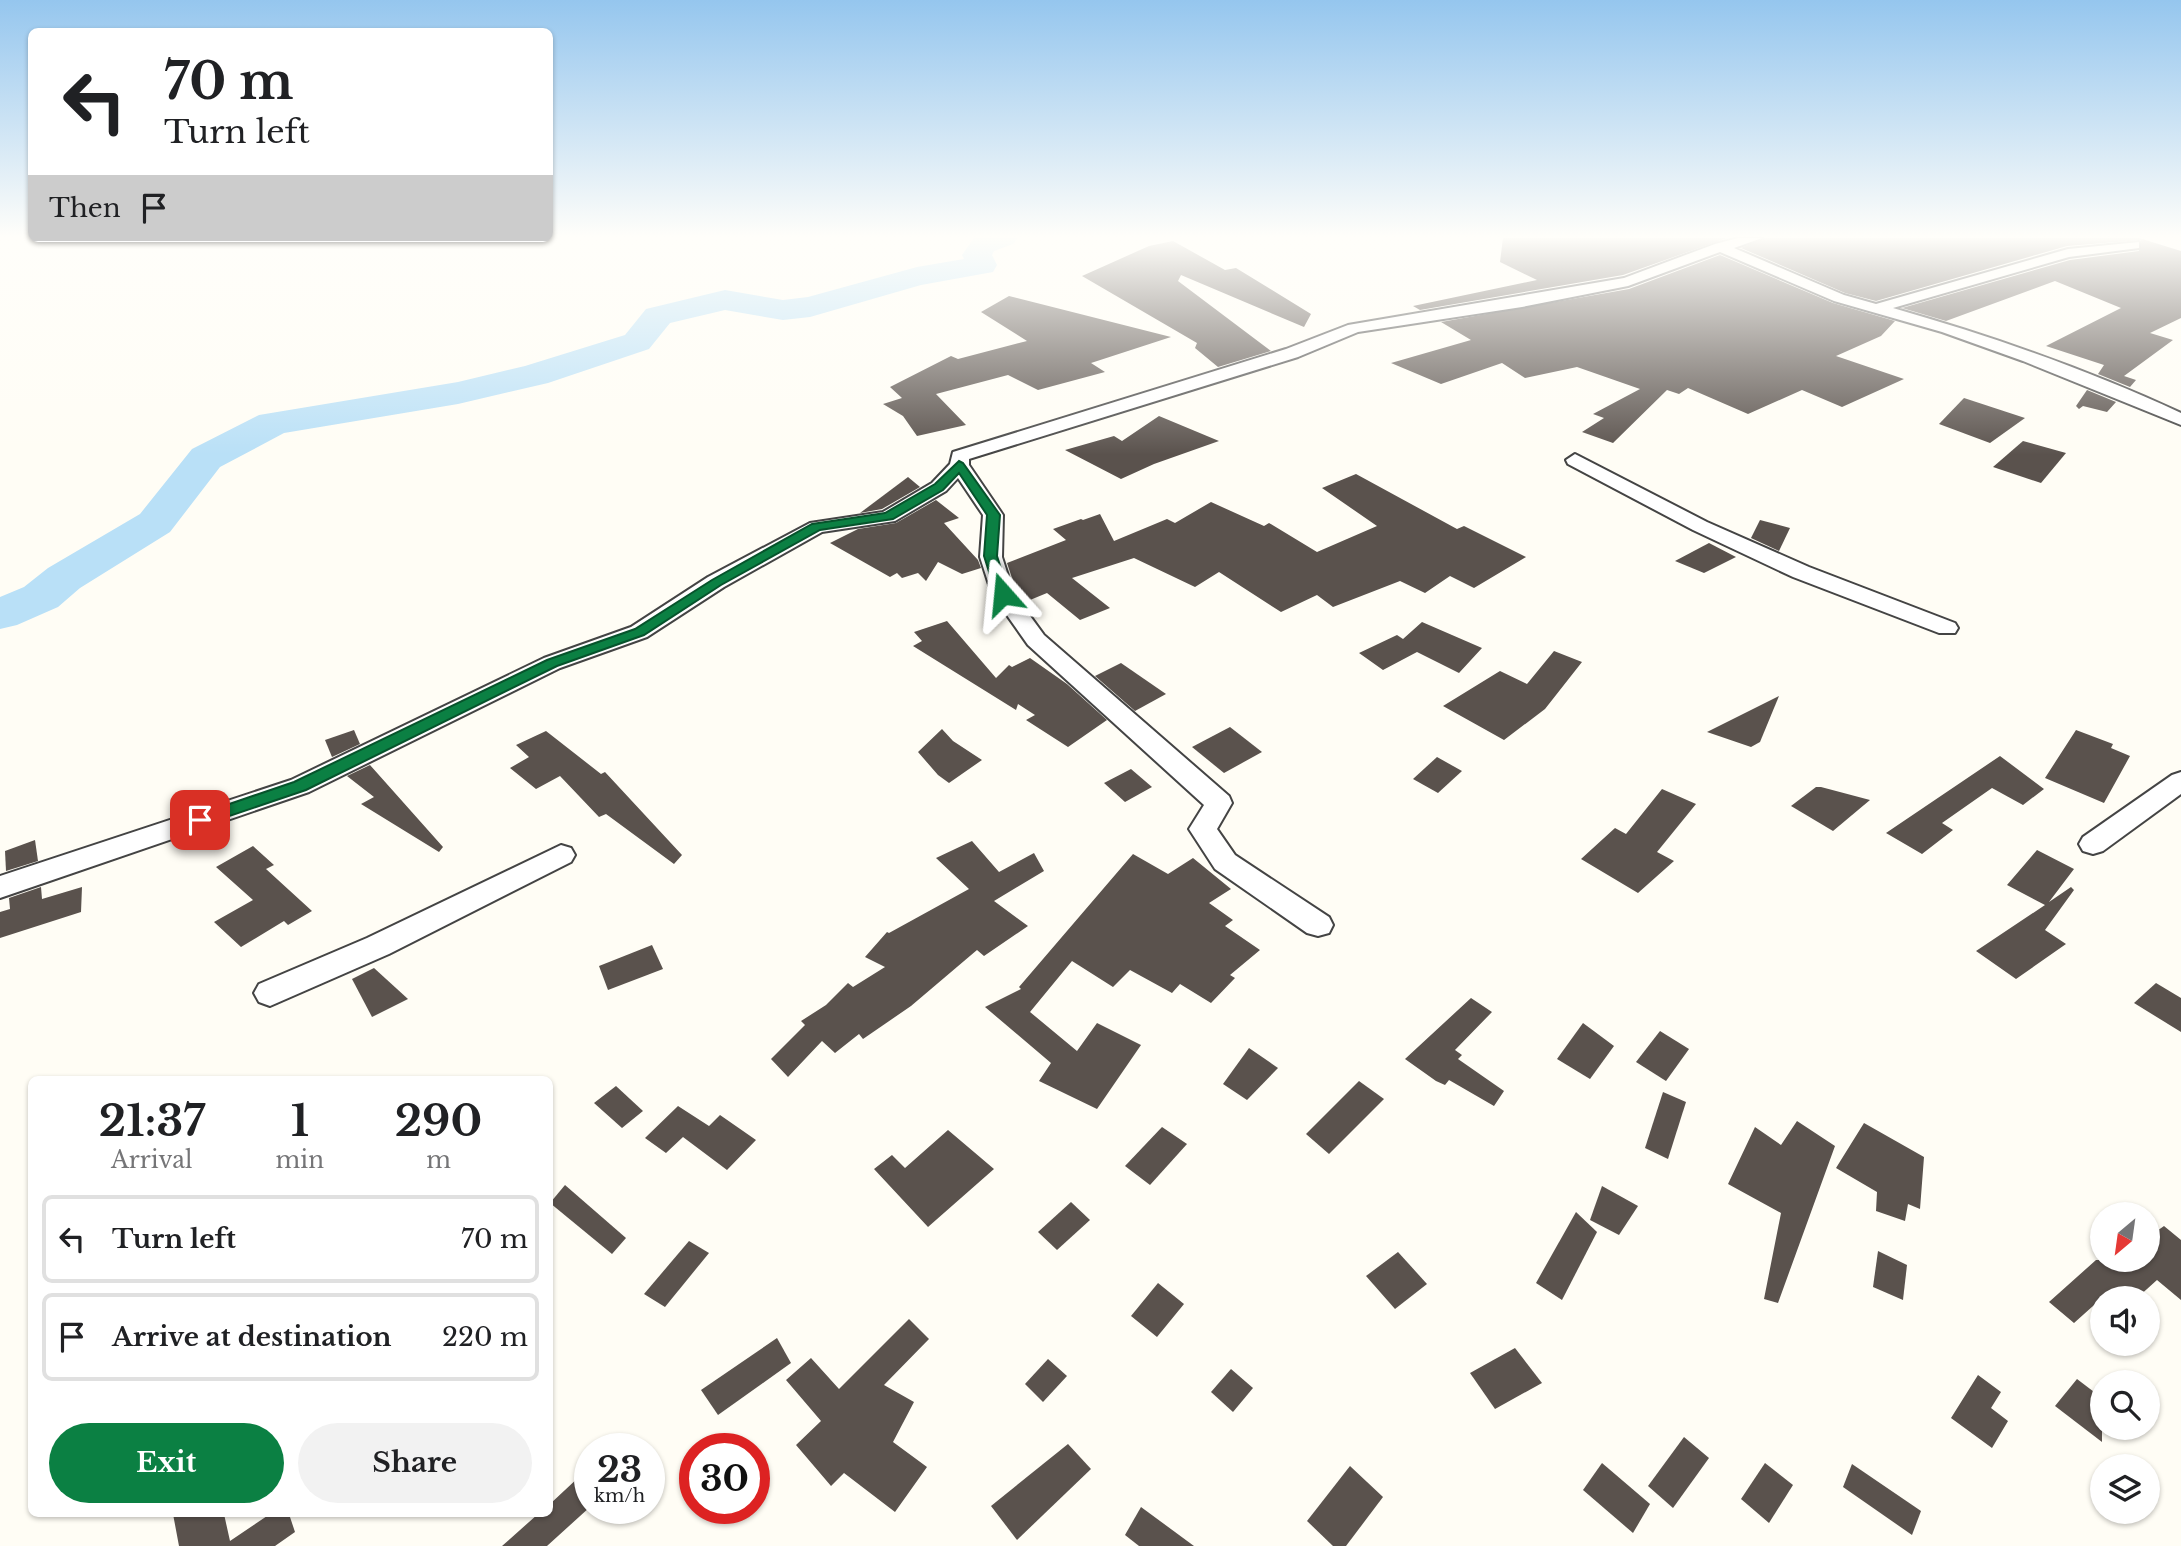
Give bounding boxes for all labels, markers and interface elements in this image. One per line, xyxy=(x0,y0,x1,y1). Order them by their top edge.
text: 70 m xyxy=(164,51,294,112)
icon: left xyxy=(49,56,140,147)
text: Turn left xyxy=(164,112,310,152)
icon: arrive xyxy=(135,189,173,227)
text: Then xyxy=(49,192,121,224)
position arrow xyxy=(966,557,1040,631)
pin xyxy=(170,790,230,850)
icon: arrive xyxy=(181,801,219,839)
text: 21:37 xyxy=(99,1095,205,1147)
text: 1 xyxy=(291,1095,309,1147)
text: 290 xyxy=(395,1095,482,1147)
text: Arrival xyxy=(111,1146,193,1174)
text: min xyxy=(276,1146,324,1174)
text: m xyxy=(426,1146,451,1174)
north arrow xyxy=(2090,1202,2160,1272)
map controls xyxy=(2090,1202,2160,1524)
icon: left xyxy=(53,1220,91,1258)
text: Turn left xyxy=(112,1223,236,1255)
text: 70 m xyxy=(461,1223,528,1255)
button: sound xyxy=(2090,1286,2160,1356)
icon: arrive xyxy=(53,1318,91,1356)
text: Arrive at destination xyxy=(112,1321,392,1353)
text: 220 m xyxy=(442,1321,528,1353)
button: search xyxy=(2090,1370,2160,1440)
button: Exit xyxy=(49,1423,284,1503)
button: Share xyxy=(298,1423,532,1503)
speed limit sign: 30 xyxy=(679,1433,770,1524)
text: 23 xyxy=(597,1448,642,1491)
button: layers xyxy=(2090,1454,2160,1524)
text: km/h xyxy=(594,1485,645,1507)

